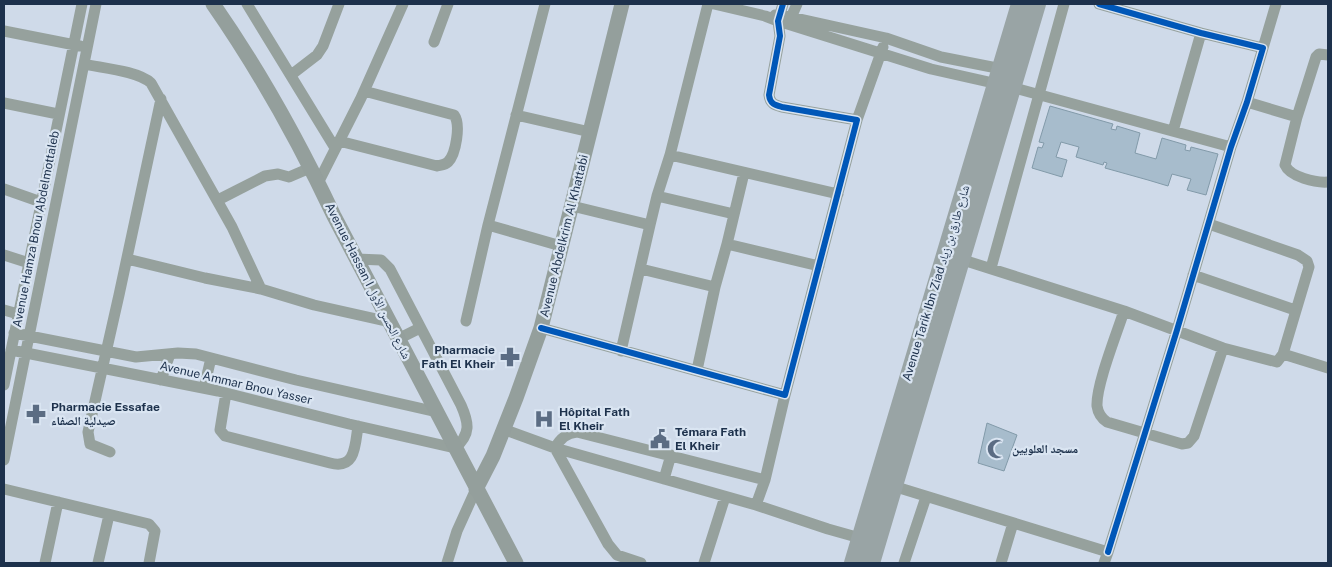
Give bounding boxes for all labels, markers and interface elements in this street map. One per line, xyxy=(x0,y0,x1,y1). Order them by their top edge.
street label: Avenue Hamza Bnou Abdelmottaleb xyxy=(10,130,62,328)
street label: Avenue Abdelkrim Al Khattabi xyxy=(537,153,591,319)
street label: Avenue Tarik Ibn Ziad شارع طارق بن زياد xyxy=(899,183,974,383)
street label: Avenue Hassan I شارع الحسن الأول xyxy=(321,200,414,362)
place label: Pharmacie Fath El Kheir xyxy=(421,343,495,371)
pharmacy icon: Pharmacie Fath El Kheir xyxy=(499,346,521,368)
street label: Avenue Ammar Bnou Yasser xyxy=(158,359,314,407)
place label: Pharmacie Essafae صيدلية الصفاء xyxy=(51,400,160,428)
pharmacy icon: Pharmacie Essafae صيدلية الصفاء xyxy=(25,403,47,425)
place label: Hôpital Fath El Kheir xyxy=(559,405,630,433)
hospital icon: Hôpital Fath El Kheir xyxy=(533,408,555,430)
place label: Témara Fath El Kheir xyxy=(675,425,746,453)
public building icon: Témara Fath El Kheir xyxy=(649,428,671,450)
mosque icon: مسجد العلويين xyxy=(986,438,1008,460)
place label: مسجد العلويين xyxy=(1012,442,1079,457)

